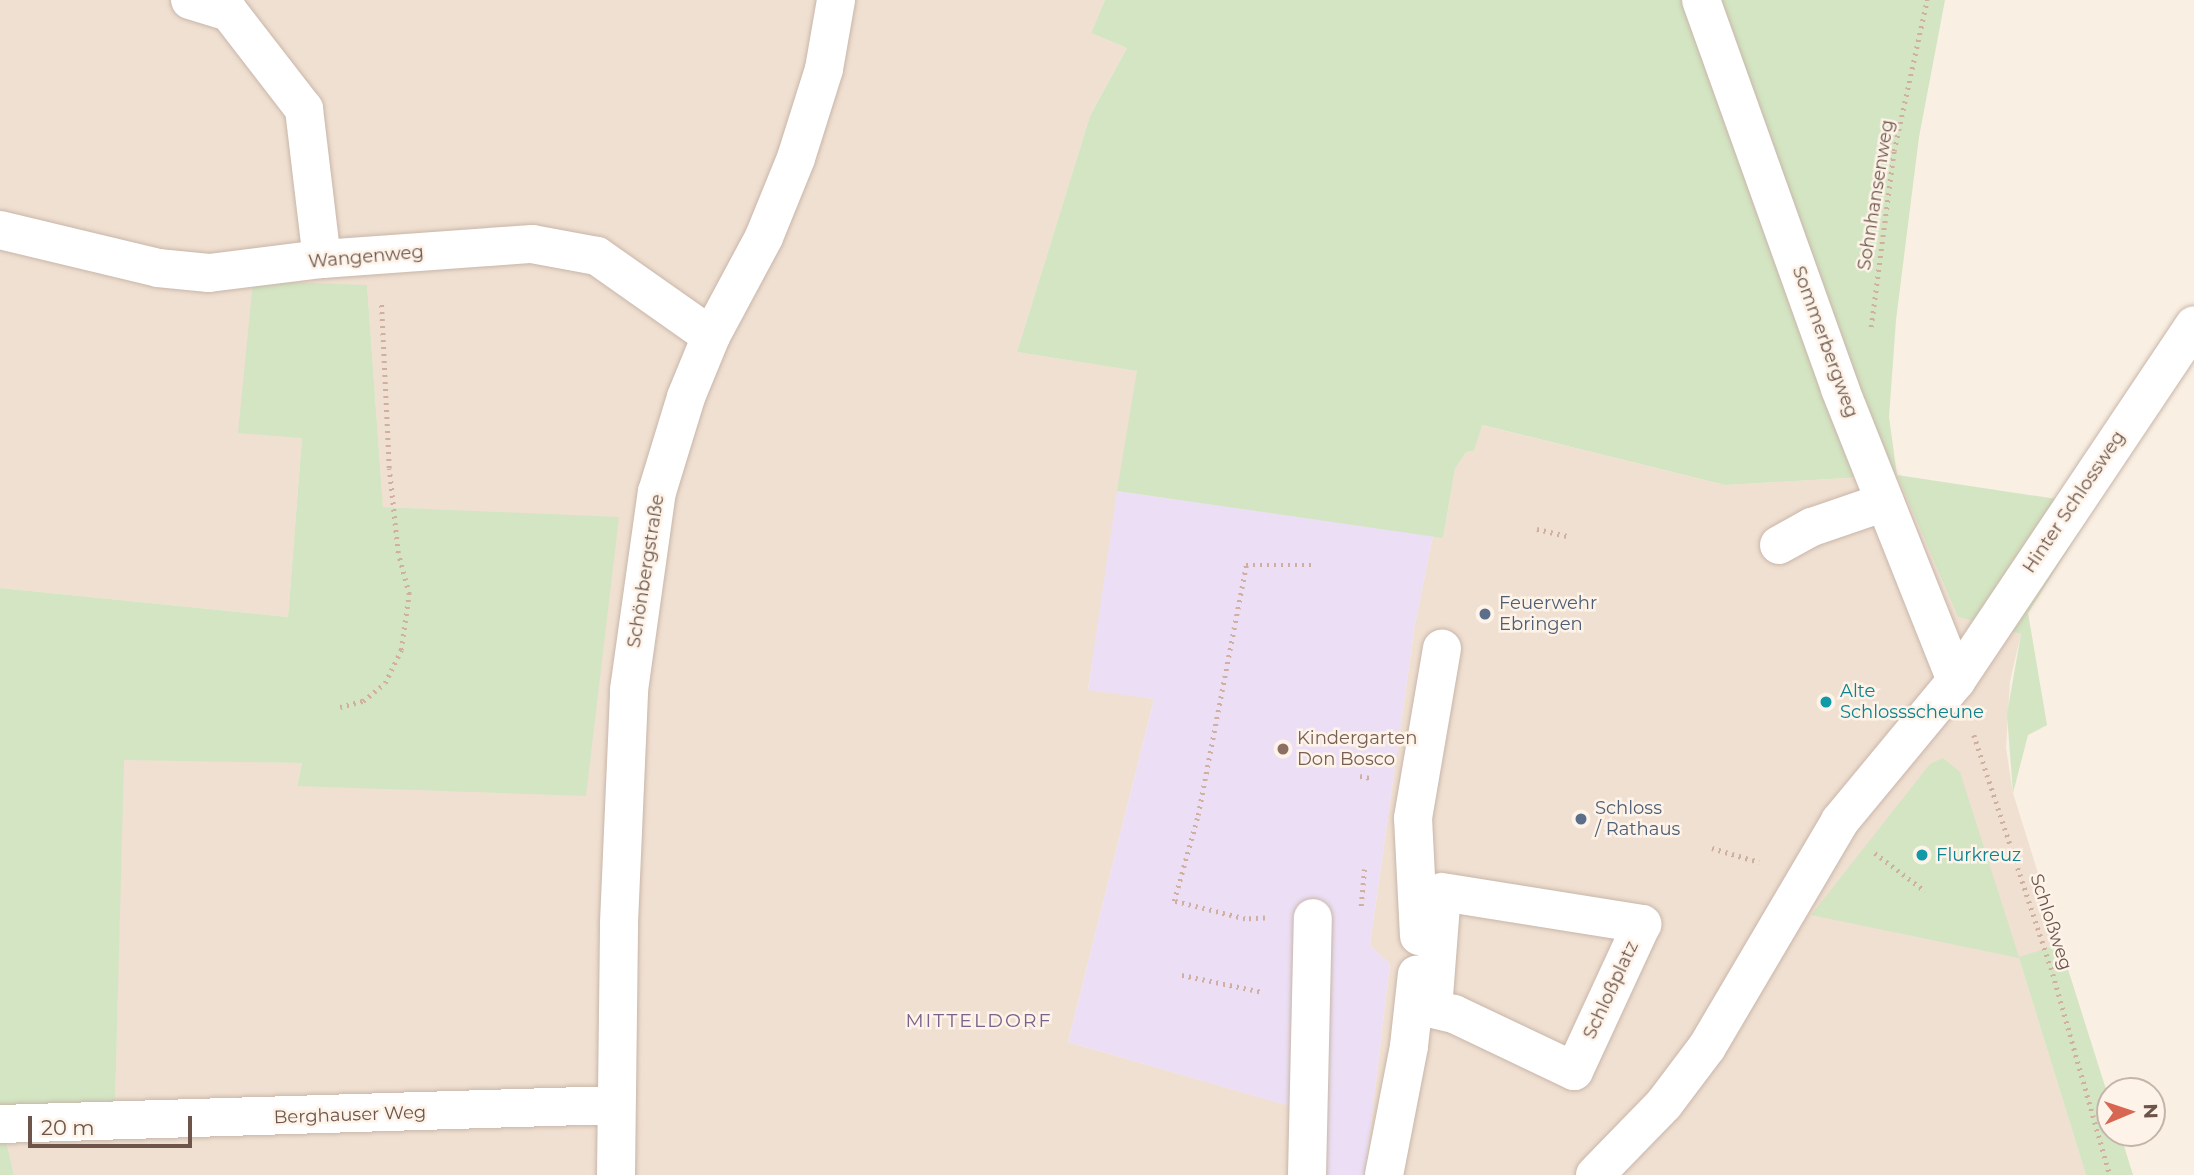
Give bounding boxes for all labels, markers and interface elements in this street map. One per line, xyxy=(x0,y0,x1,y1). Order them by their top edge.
street label: Sohnhansenweg xyxy=(1853,118,1899,272)
street label: Wangenweg xyxy=(307,241,425,273)
street label: Sommerbergweg xyxy=(1788,263,1862,421)
street label: Hinter Schlossweg xyxy=(2018,427,2130,577)
street label: Schönbergstraße xyxy=(623,493,669,649)
place label: Feuerwehr Ebringen xyxy=(1499,593,1597,636)
marker: Feuerwehr Ebringen xyxy=(1477,606,1493,622)
place label: Alte Schlossscheune xyxy=(1840,681,1984,724)
marker: Alte Schlossscheune xyxy=(1818,694,1834,710)
place label: Kindergarten Don Bosco xyxy=(1297,728,1417,770)
marker: Kindergarten Don Bosco xyxy=(1275,741,1291,757)
place label: Schloss / Rathaus xyxy=(1595,798,1680,840)
marker: Schloss / Rathaus xyxy=(1573,811,1589,827)
place label: Flurkreuz xyxy=(1936,844,2021,866)
marker: Flurkreuz xyxy=(1914,847,1930,863)
street label: Schloßweg xyxy=(2025,871,2077,973)
street label: Schloßplatz xyxy=(1579,938,1643,1042)
district label: MITTELDORF xyxy=(907,1010,1051,1032)
north arrow xyxy=(2096,1077,2166,1147)
scale bar xyxy=(32,1102,196,1146)
street label: Berghauser Weg xyxy=(273,1102,427,1128)
text: N xyxy=(2139,1103,2162,1119)
text: 20 m xyxy=(41,1115,95,1140)

